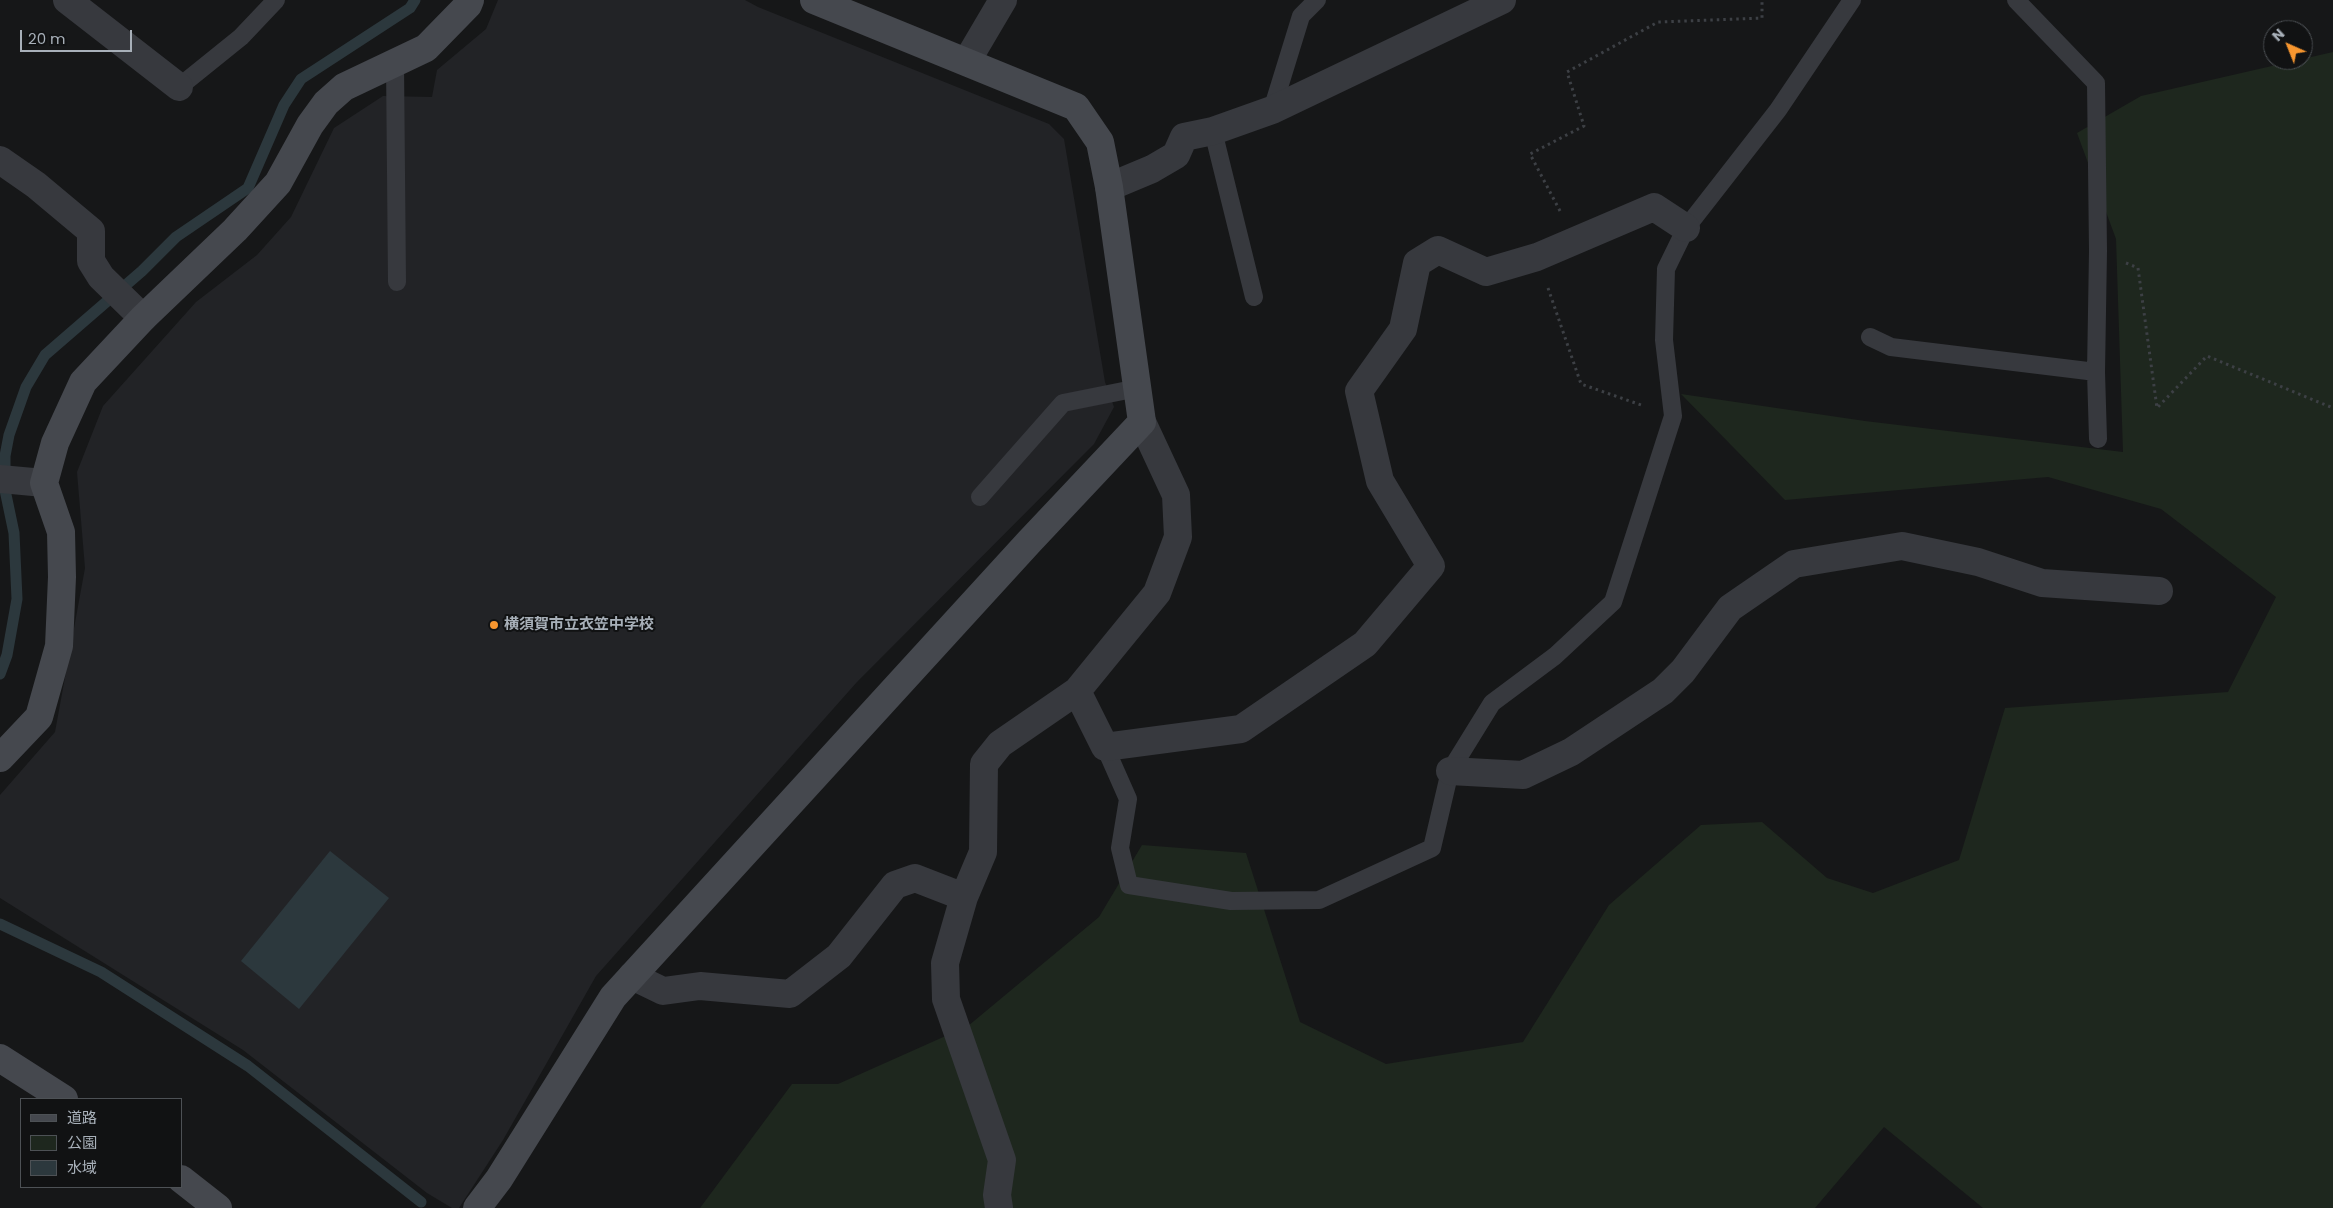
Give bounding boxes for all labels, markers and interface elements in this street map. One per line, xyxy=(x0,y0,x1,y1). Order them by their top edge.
scale bar xyxy=(22,20,135,52)
north arrow xyxy=(2263,20,2313,70)
text: N xyxy=(2268,24,2289,46)
text: 20 m xyxy=(28,28,66,49)
place label: 横須賀市立衣笠中学校 xyxy=(504,616,654,634)
marker: 横須賀市立衣笠中学校 xyxy=(488,619,500,631)
legend xyxy=(20,1098,182,1188)
text: 道路 xyxy=(67,1107,97,1128)
text: 公園 xyxy=(67,1132,97,1153)
text: 水域 xyxy=(67,1157,97,1178)

